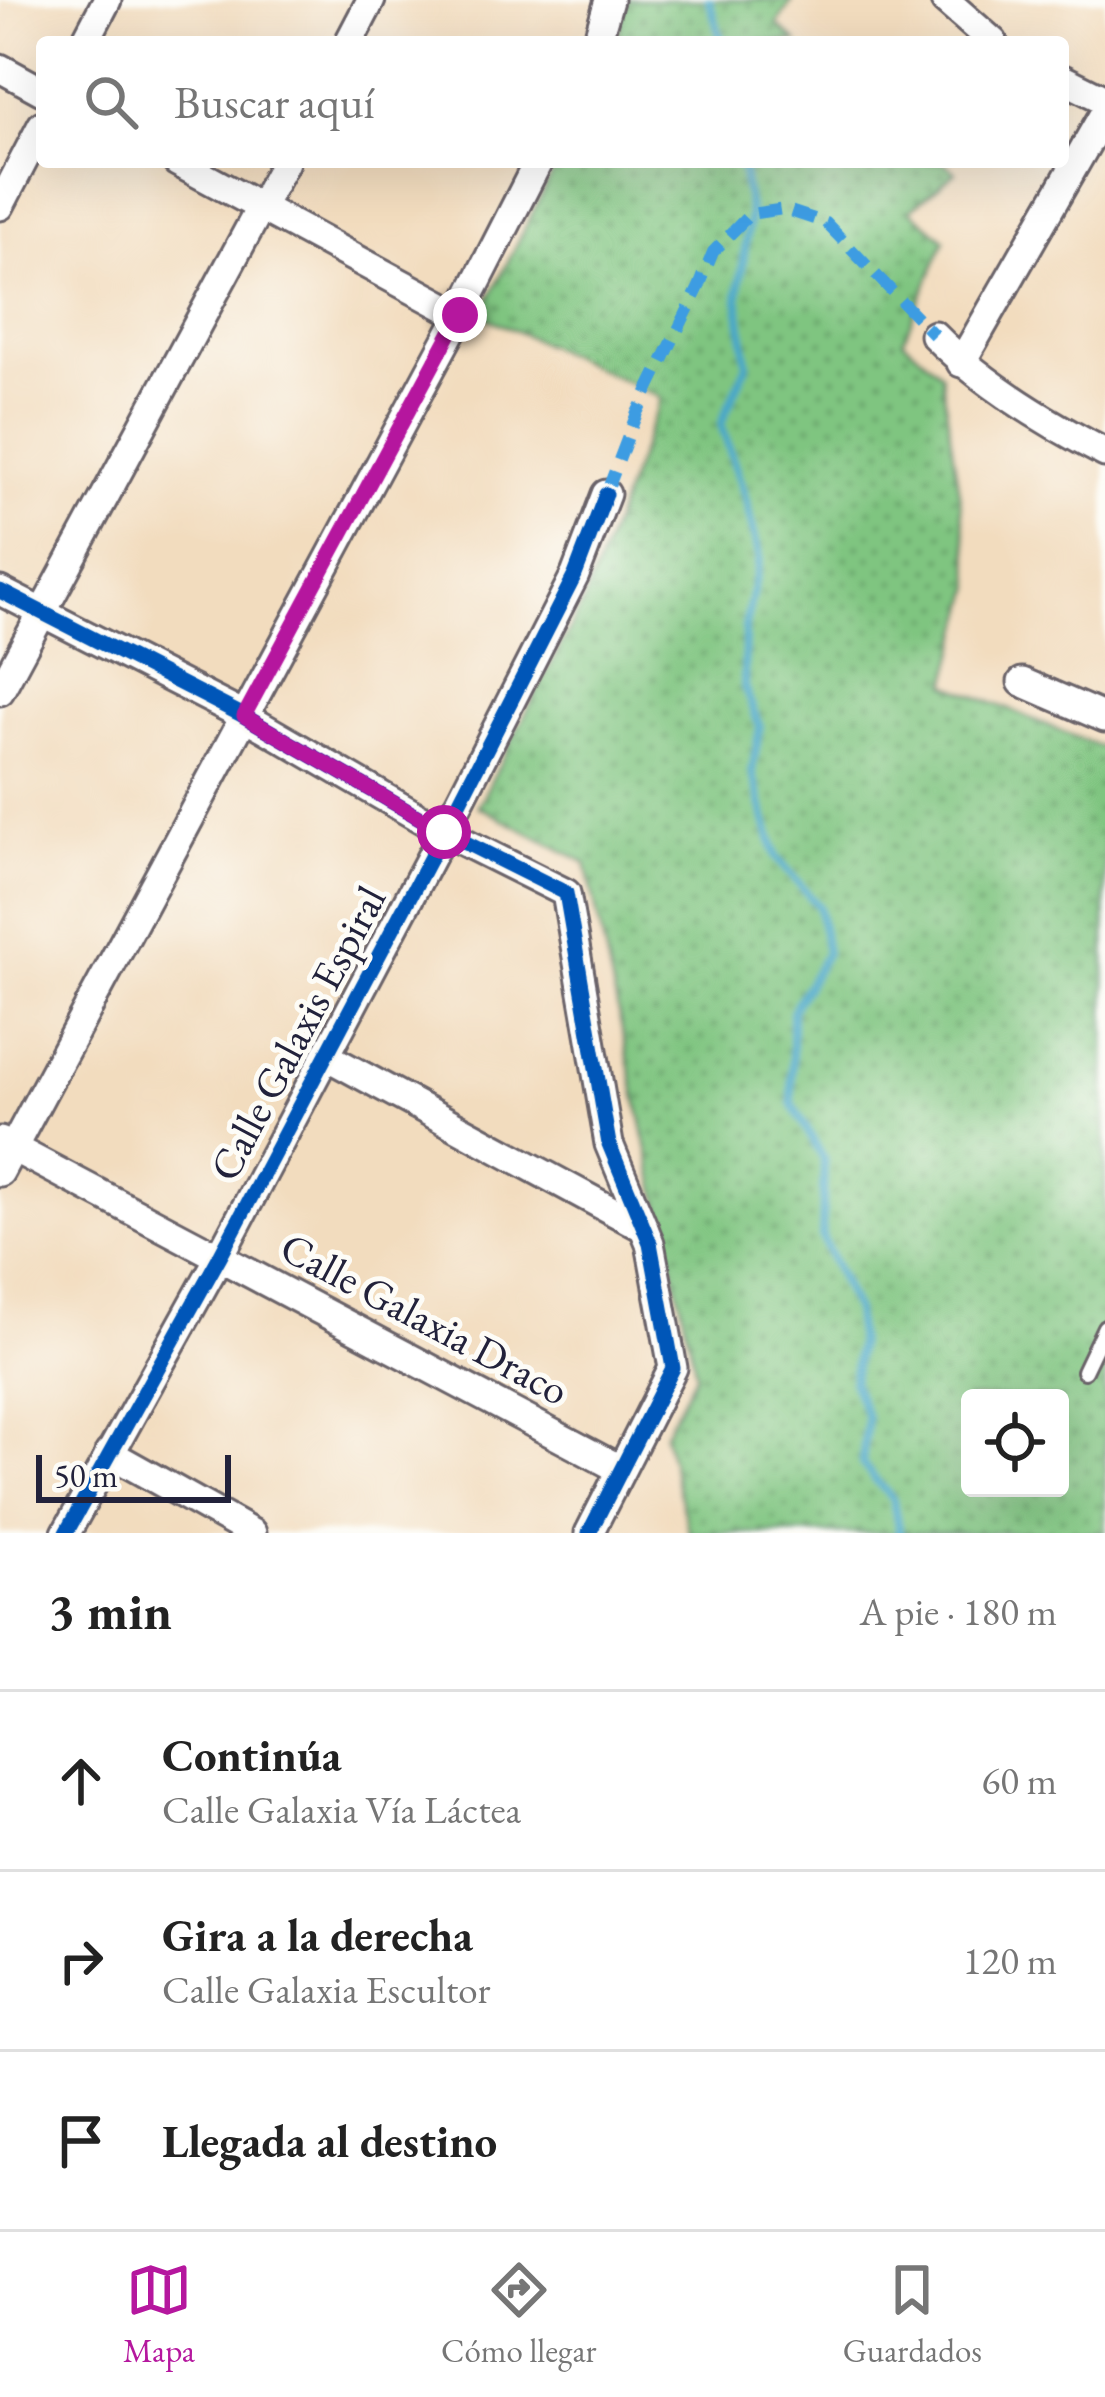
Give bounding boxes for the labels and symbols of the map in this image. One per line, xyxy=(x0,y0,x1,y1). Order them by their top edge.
route end xyxy=(433,288,487,342)
route start xyxy=(417,805,471,859)
street label: Calle Galaxis Espiral xyxy=(197,876,398,1190)
street label: Calle Galaxia Draco xyxy=(271,1219,578,1418)
scale bar xyxy=(36,1449,231,1502)

